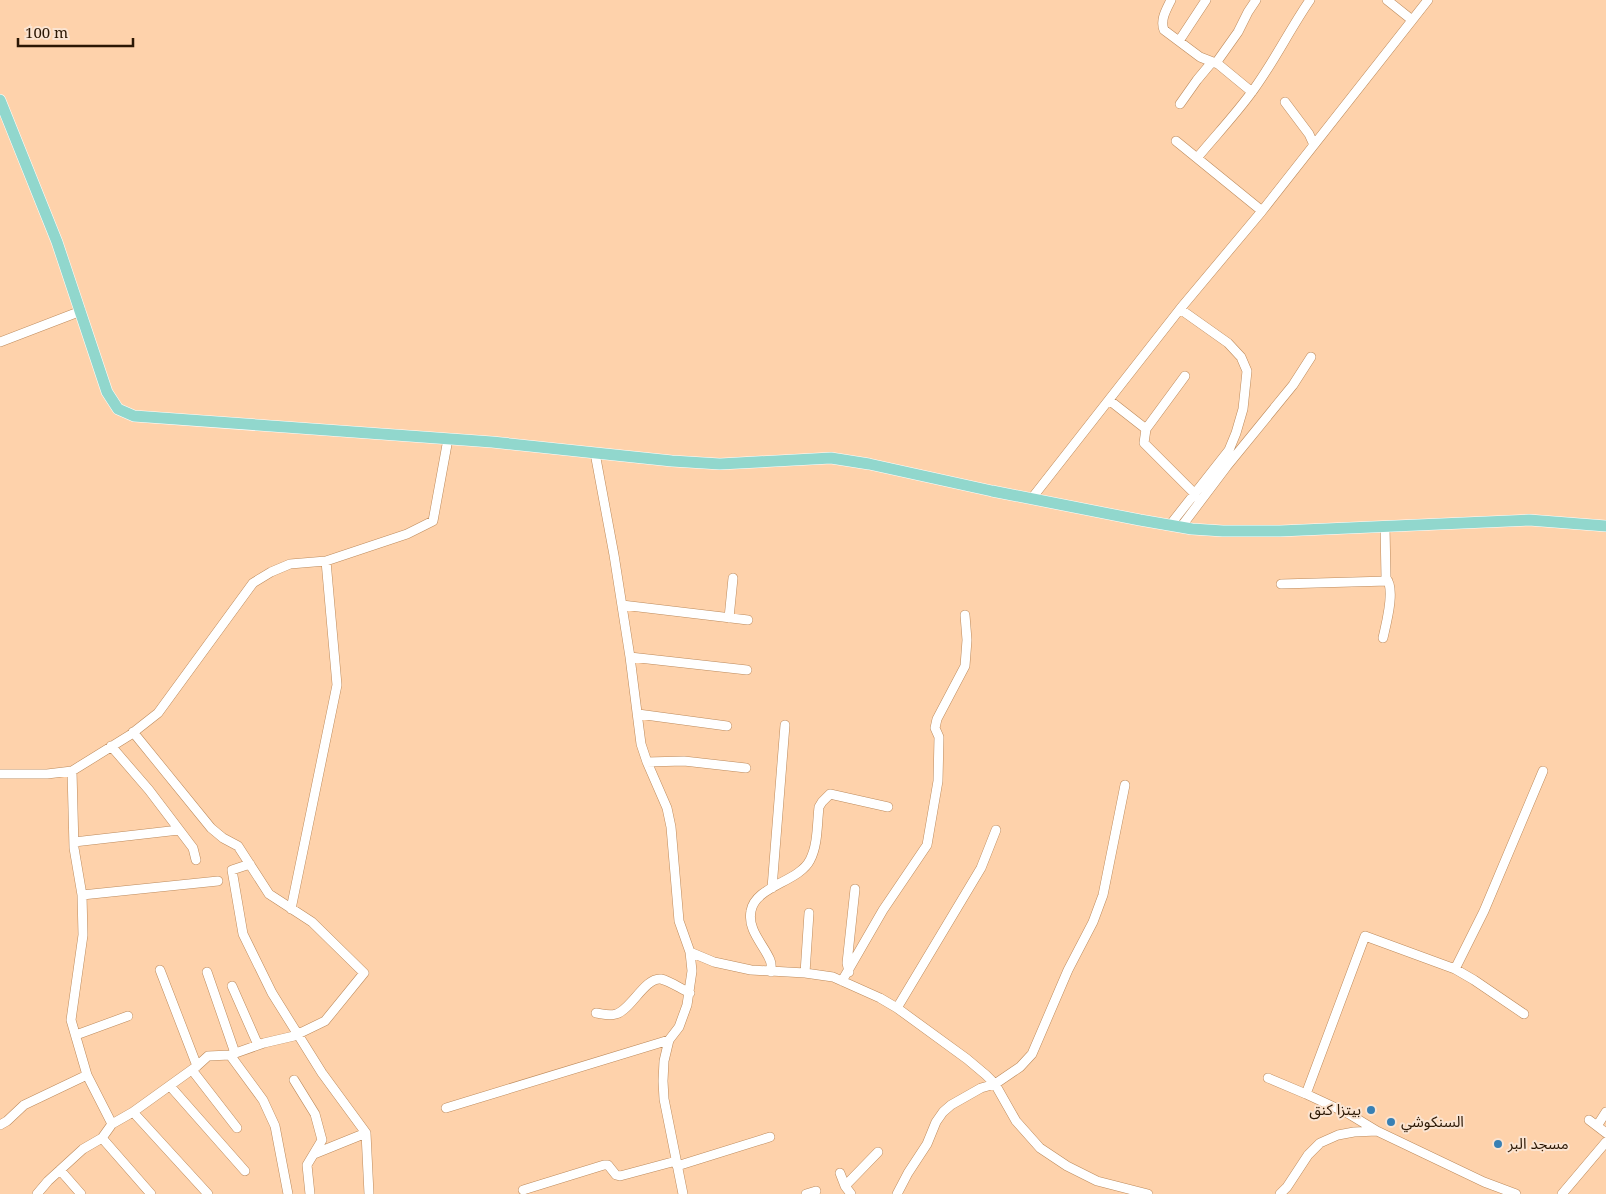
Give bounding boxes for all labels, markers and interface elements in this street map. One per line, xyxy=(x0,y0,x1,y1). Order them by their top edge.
scale bar xyxy=(18,15,132,47)
text: 100 m xyxy=(25,22,68,42)
place label: بيتزا كنق xyxy=(1309,1099,1361,1120)
marker: بيتزا كنق xyxy=(1365,1104,1377,1116)
place label: السنكوشي xyxy=(1401,1111,1464,1133)
marker: السنكوشي xyxy=(1385,1116,1397,1128)
place label: مسجد البر xyxy=(1507,1133,1569,1153)
marker: مسجد البر xyxy=(1492,1138,1504,1150)

